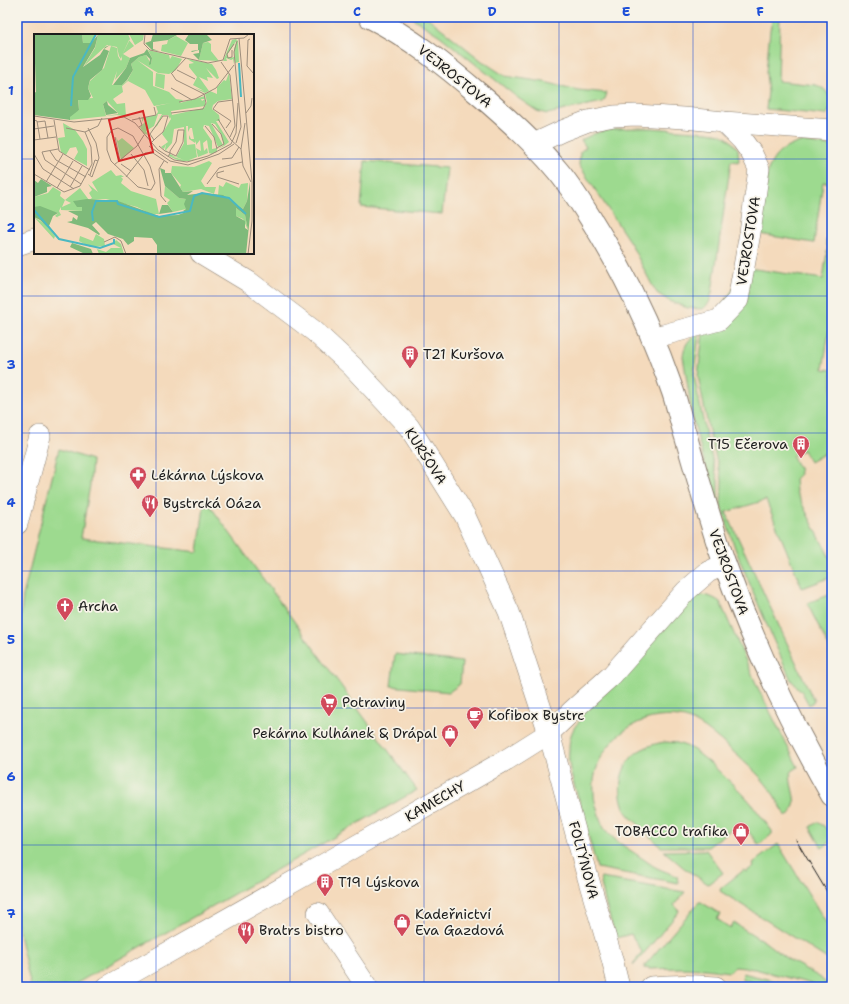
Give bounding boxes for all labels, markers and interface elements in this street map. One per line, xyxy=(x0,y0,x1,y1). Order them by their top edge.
text: A xyxy=(84,3,94,20)
text: B xyxy=(219,3,227,20)
text: C xyxy=(353,3,361,20)
text: D xyxy=(487,3,497,20)
text: E xyxy=(622,3,631,20)
text: F xyxy=(756,3,764,20)
inset map xyxy=(34,34,254,254)
street label: VEJROSTOVA xyxy=(414,41,496,111)
text: 1 xyxy=(8,82,14,99)
street label: VEJROSTOVA xyxy=(732,195,764,287)
text: 2 xyxy=(6,219,16,236)
building icon: T21 Kuršova xyxy=(400,344,420,369)
place label: T21 Kuršova xyxy=(423,345,504,363)
text: 3 xyxy=(6,356,16,373)
street label: KURŠOVA xyxy=(401,424,451,488)
building icon: T15 Ečerova xyxy=(791,434,811,459)
place label: T15 Ečerova xyxy=(708,435,788,453)
pharmacy icon: Lékárna Lýskova xyxy=(128,465,148,490)
place label: Lékárna Lýskova xyxy=(151,466,264,484)
restaurant icon: Bystrcká Oáza xyxy=(140,493,160,518)
text: 4 xyxy=(6,494,16,511)
place label: Bystrcká Oáza xyxy=(163,494,261,512)
street label: VEJROSTOVA xyxy=(705,527,753,617)
church icon: Archa xyxy=(55,596,75,621)
place label: Archa xyxy=(78,597,118,615)
text: 5 xyxy=(7,631,15,648)
supermarket icon: Potraviny xyxy=(319,692,339,717)
place label: Potraviny xyxy=(342,693,406,711)
cafe icon: Kofibox Bystrc xyxy=(465,705,485,730)
place label: Kofibox Bystrc xyxy=(488,706,584,724)
shop icon: Pekárna Kulhánek & Drápal xyxy=(440,723,460,748)
place label: Pekárna Kulhánek & Drápal xyxy=(252,724,438,742)
text: 6 xyxy=(6,768,16,785)
street label: KAMECHY xyxy=(401,776,469,826)
street label: FOLTÝNOVA xyxy=(565,819,603,901)
shop icon: TOBACCO trafika xyxy=(731,821,751,846)
place label: TOBACCO trafika xyxy=(615,822,728,840)
building icon: T19 Lýskova xyxy=(315,872,335,897)
place label: T19 Lýskova xyxy=(338,873,419,891)
text: 7 xyxy=(6,905,16,922)
place label: Kadeřnictví Eva Gazdová xyxy=(415,905,504,939)
shop icon: Kadeřnictví Eva Gazdová xyxy=(392,912,412,937)
restaurant icon: Bratrs bistro xyxy=(236,920,256,945)
place label: Bratrs bistro xyxy=(259,921,344,939)

